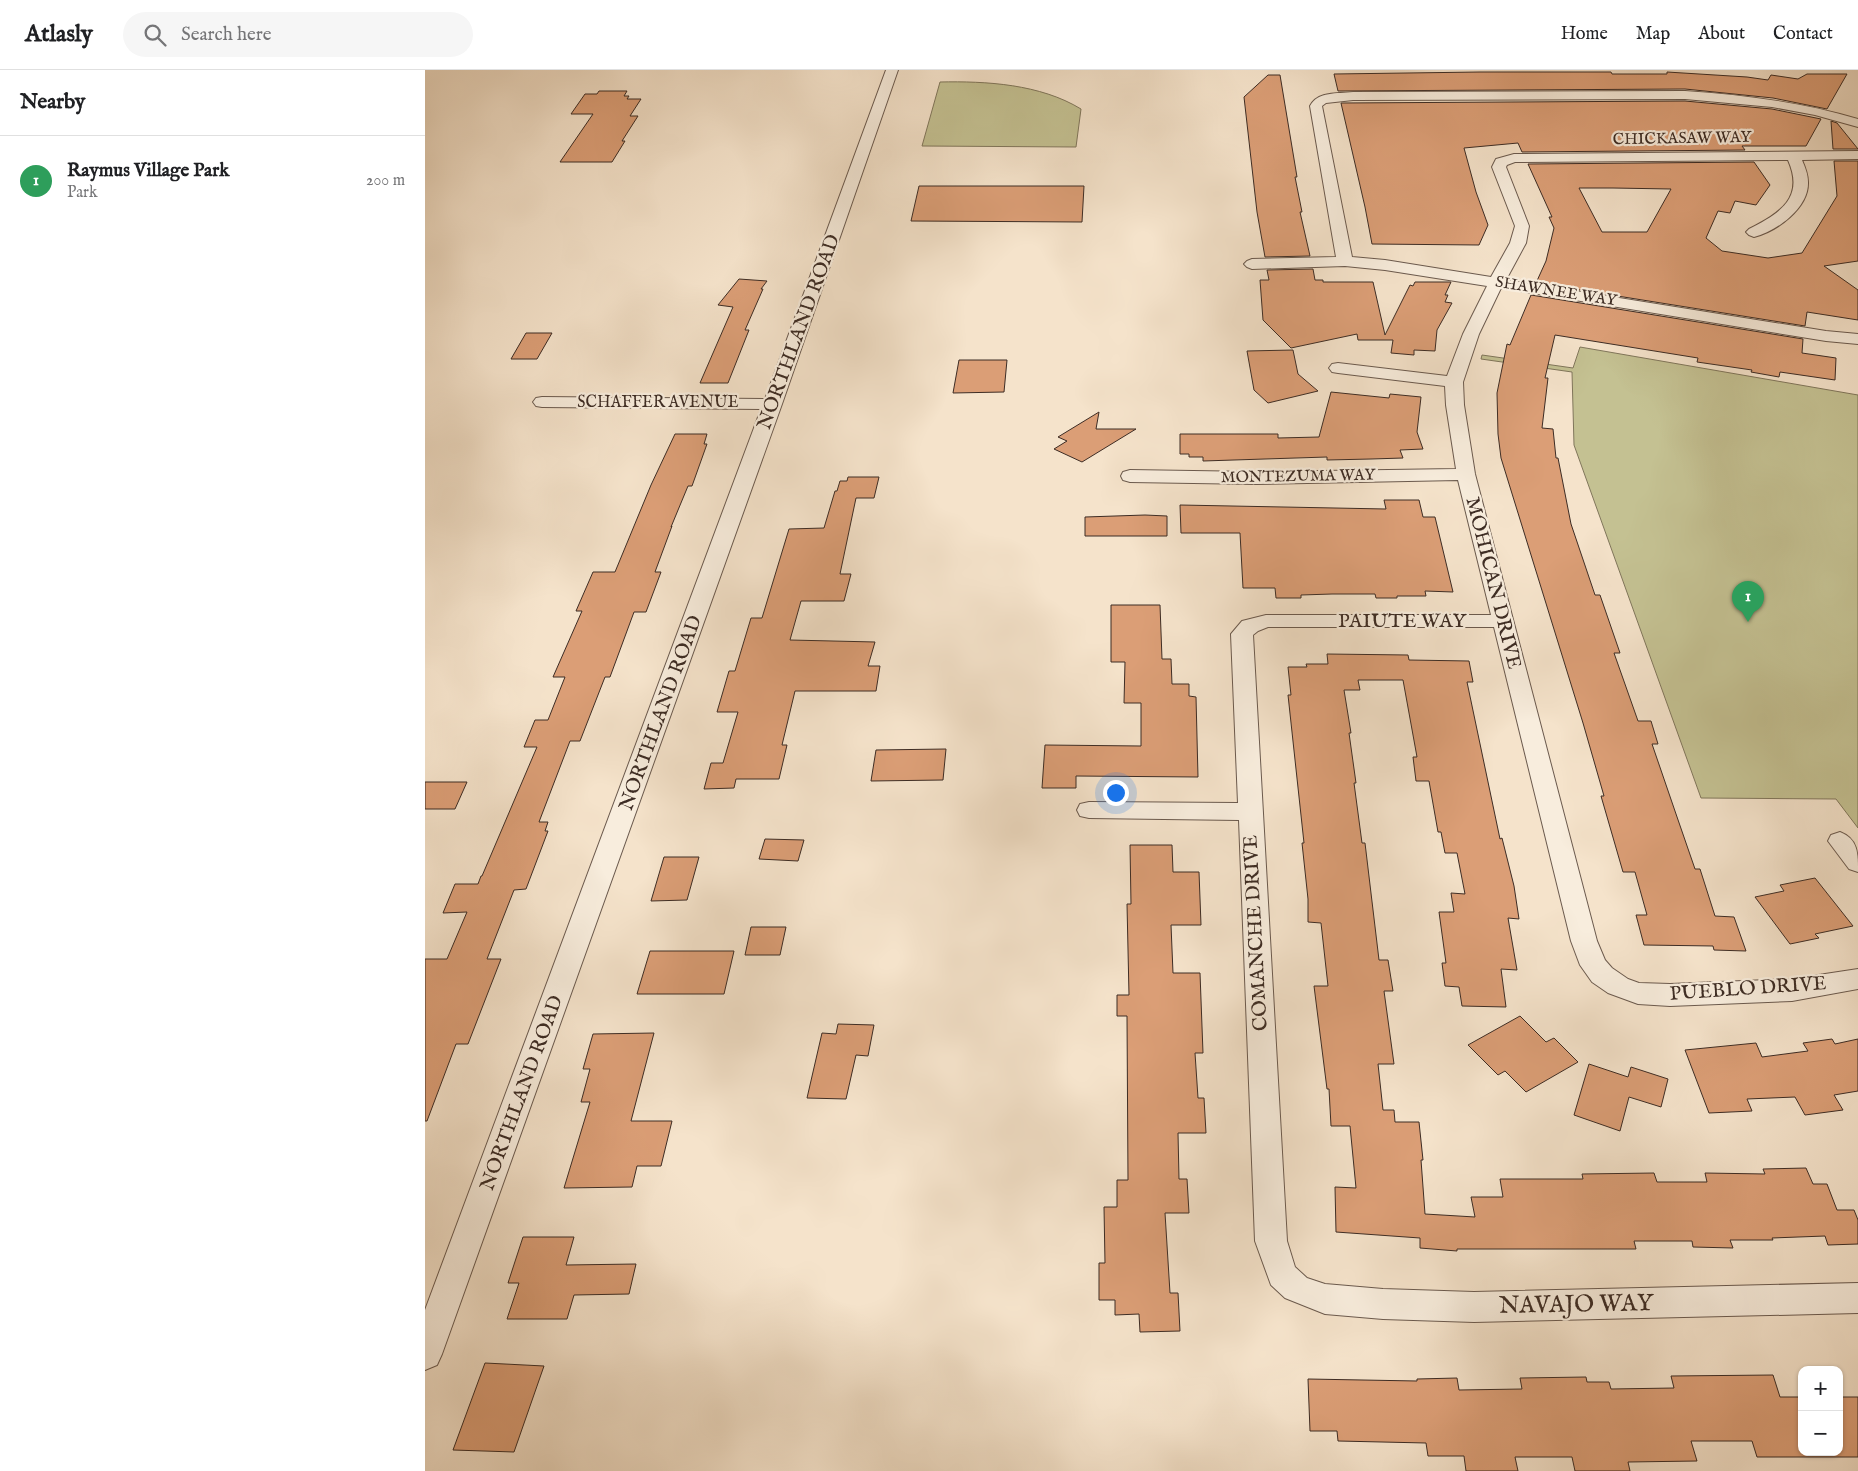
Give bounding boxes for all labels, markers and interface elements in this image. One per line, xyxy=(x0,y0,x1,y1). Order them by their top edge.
search box xyxy=(123,12,473,57)
text: Atlasly xyxy=(25,19,93,50)
icon: search xyxy=(141,21,169,49)
text: Search here xyxy=(181,23,271,47)
text: Home xyxy=(1561,23,1608,46)
text: Map xyxy=(1636,23,1670,46)
text: About xyxy=(1698,23,1745,46)
text: Contact xyxy=(1773,23,1833,46)
text: Nearby xyxy=(20,89,85,116)
street label: CHICKASAW WAY xyxy=(1612,128,1753,150)
text: Raymus Village Park xyxy=(67,159,229,183)
text: 1 xyxy=(33,171,39,191)
text: 200 m xyxy=(366,171,405,191)
text: Park xyxy=(67,183,97,203)
street label: NORTHLAND ROAD xyxy=(752,231,846,433)
street label: SHAWNEE WAY xyxy=(1494,273,1619,312)
street label: SCHAFFER AVENUE xyxy=(577,393,739,413)
street label: MONTEZUMA WAY xyxy=(1221,466,1377,488)
street label: MOHICAN DRIVE xyxy=(1460,494,1526,672)
pin: 1 xyxy=(1732,581,1764,622)
street label: PAIUTE WAY xyxy=(1338,609,1467,634)
street label: NORTHLAND ROAD xyxy=(614,612,708,814)
your location xyxy=(1103,780,1129,806)
street label: COMANCHE DRIVE xyxy=(1238,834,1274,1032)
street label: PUEBLO DRIVE xyxy=(1669,971,1827,1007)
street label: NORTHLAND ROAD xyxy=(475,992,569,1194)
street label: NAVAJO WAY xyxy=(1499,1288,1655,1322)
map controls xyxy=(1798,1366,1843,1456)
button: + xyxy=(1798,1366,1843,1411)
button: − xyxy=(1798,1411,1843,1456)

